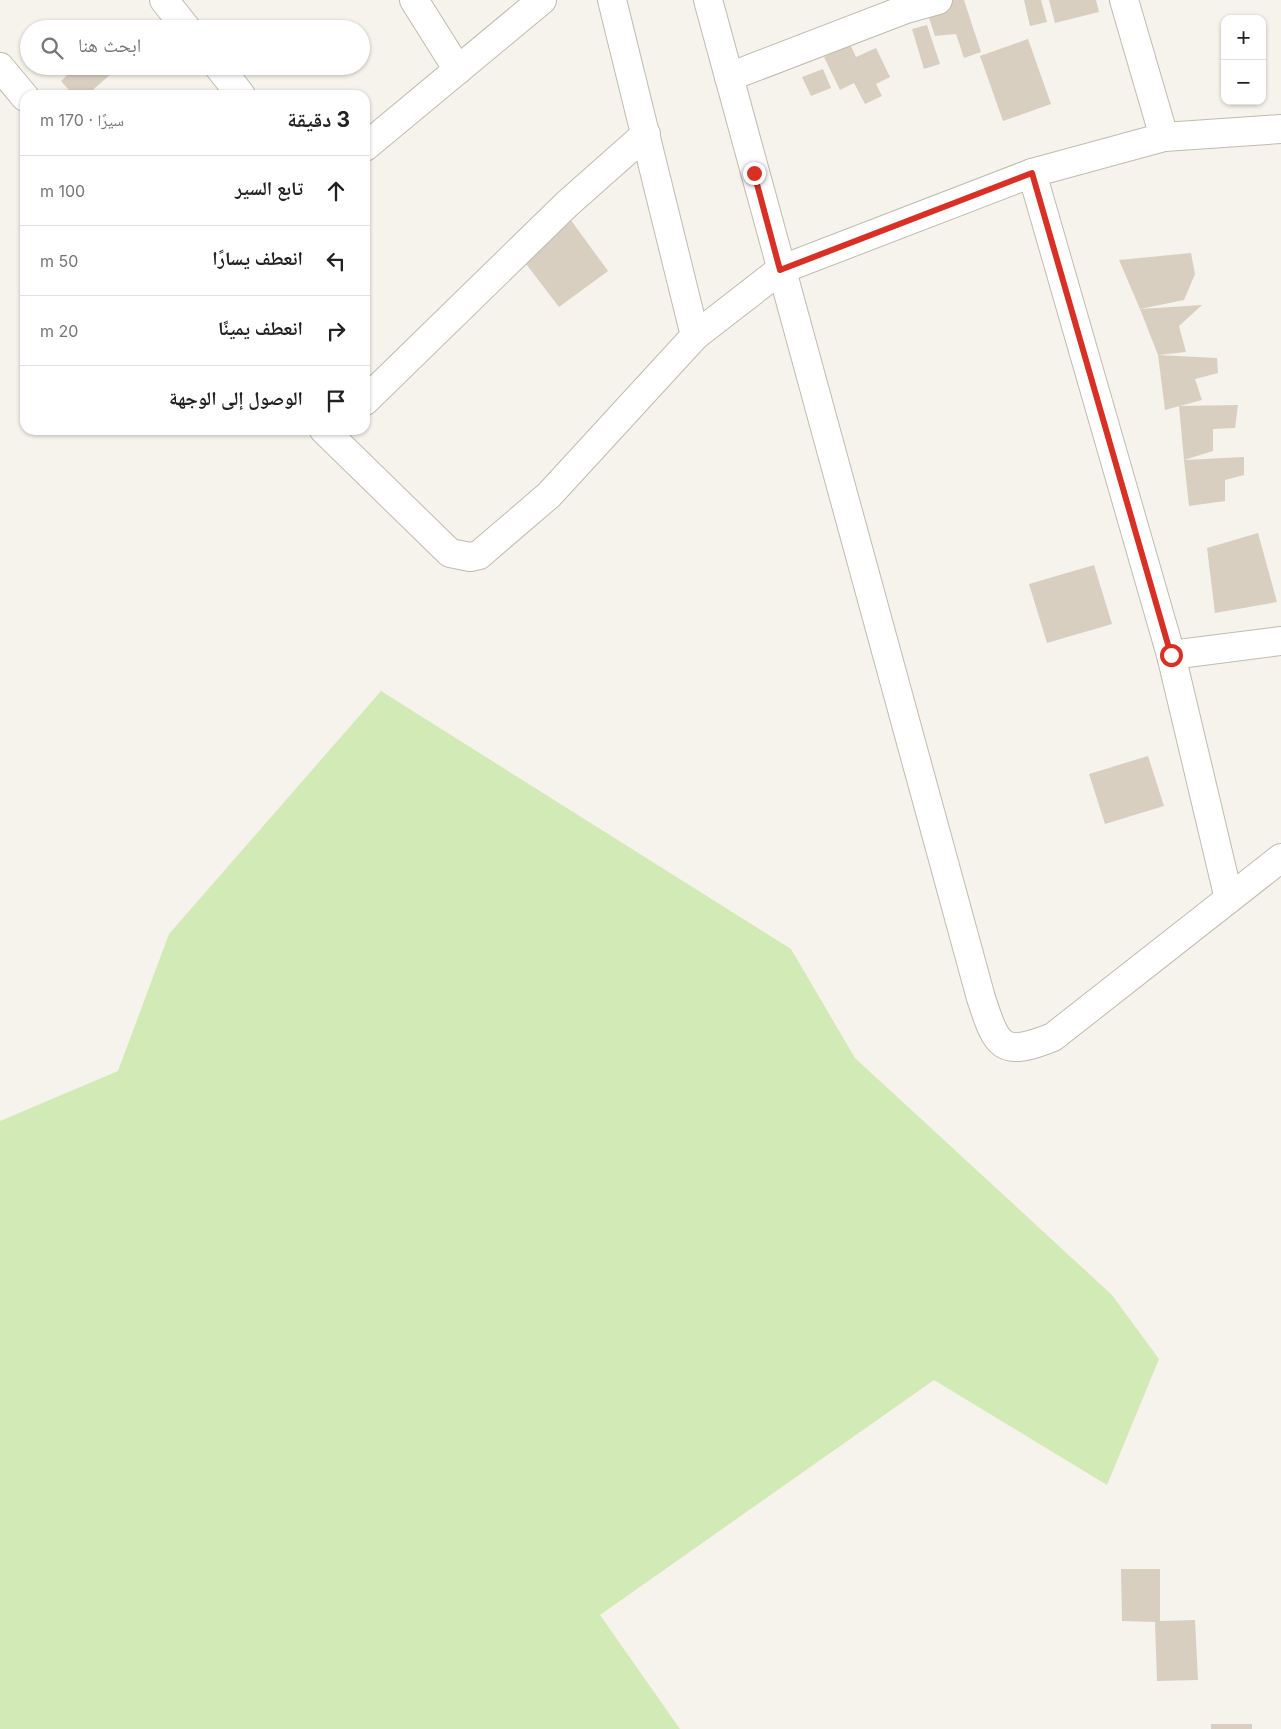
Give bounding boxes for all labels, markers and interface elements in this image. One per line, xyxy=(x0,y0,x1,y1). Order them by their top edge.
map controls xyxy=(1221,15,1266,105)
button: + xyxy=(1221,15,1266,60)
search box xyxy=(20,20,370,75)
icon: search xyxy=(38,34,66,62)
text: ابحث هنا xyxy=(78,34,141,57)
button: − xyxy=(1221,60,1266,105)
text: 3 دقيقة xyxy=(287,107,350,132)
text: سيرًا · 170 m xyxy=(40,110,124,130)
route end xyxy=(743,162,766,185)
text: تابع السير xyxy=(235,177,303,200)
icon: ahead xyxy=(322,177,350,205)
text: 100 m xyxy=(40,181,85,201)
text: انعطف يسارًا xyxy=(212,247,303,270)
icon: left xyxy=(322,247,350,275)
text: 50 m xyxy=(40,251,78,271)
text: انعطف يمينًا xyxy=(218,317,303,340)
icon: right xyxy=(322,317,350,345)
text: 20 m xyxy=(40,321,78,341)
text: الوصول إلى الوجهة xyxy=(169,387,303,410)
icon: arrive xyxy=(322,387,350,415)
route start xyxy=(1160,644,1183,667)

